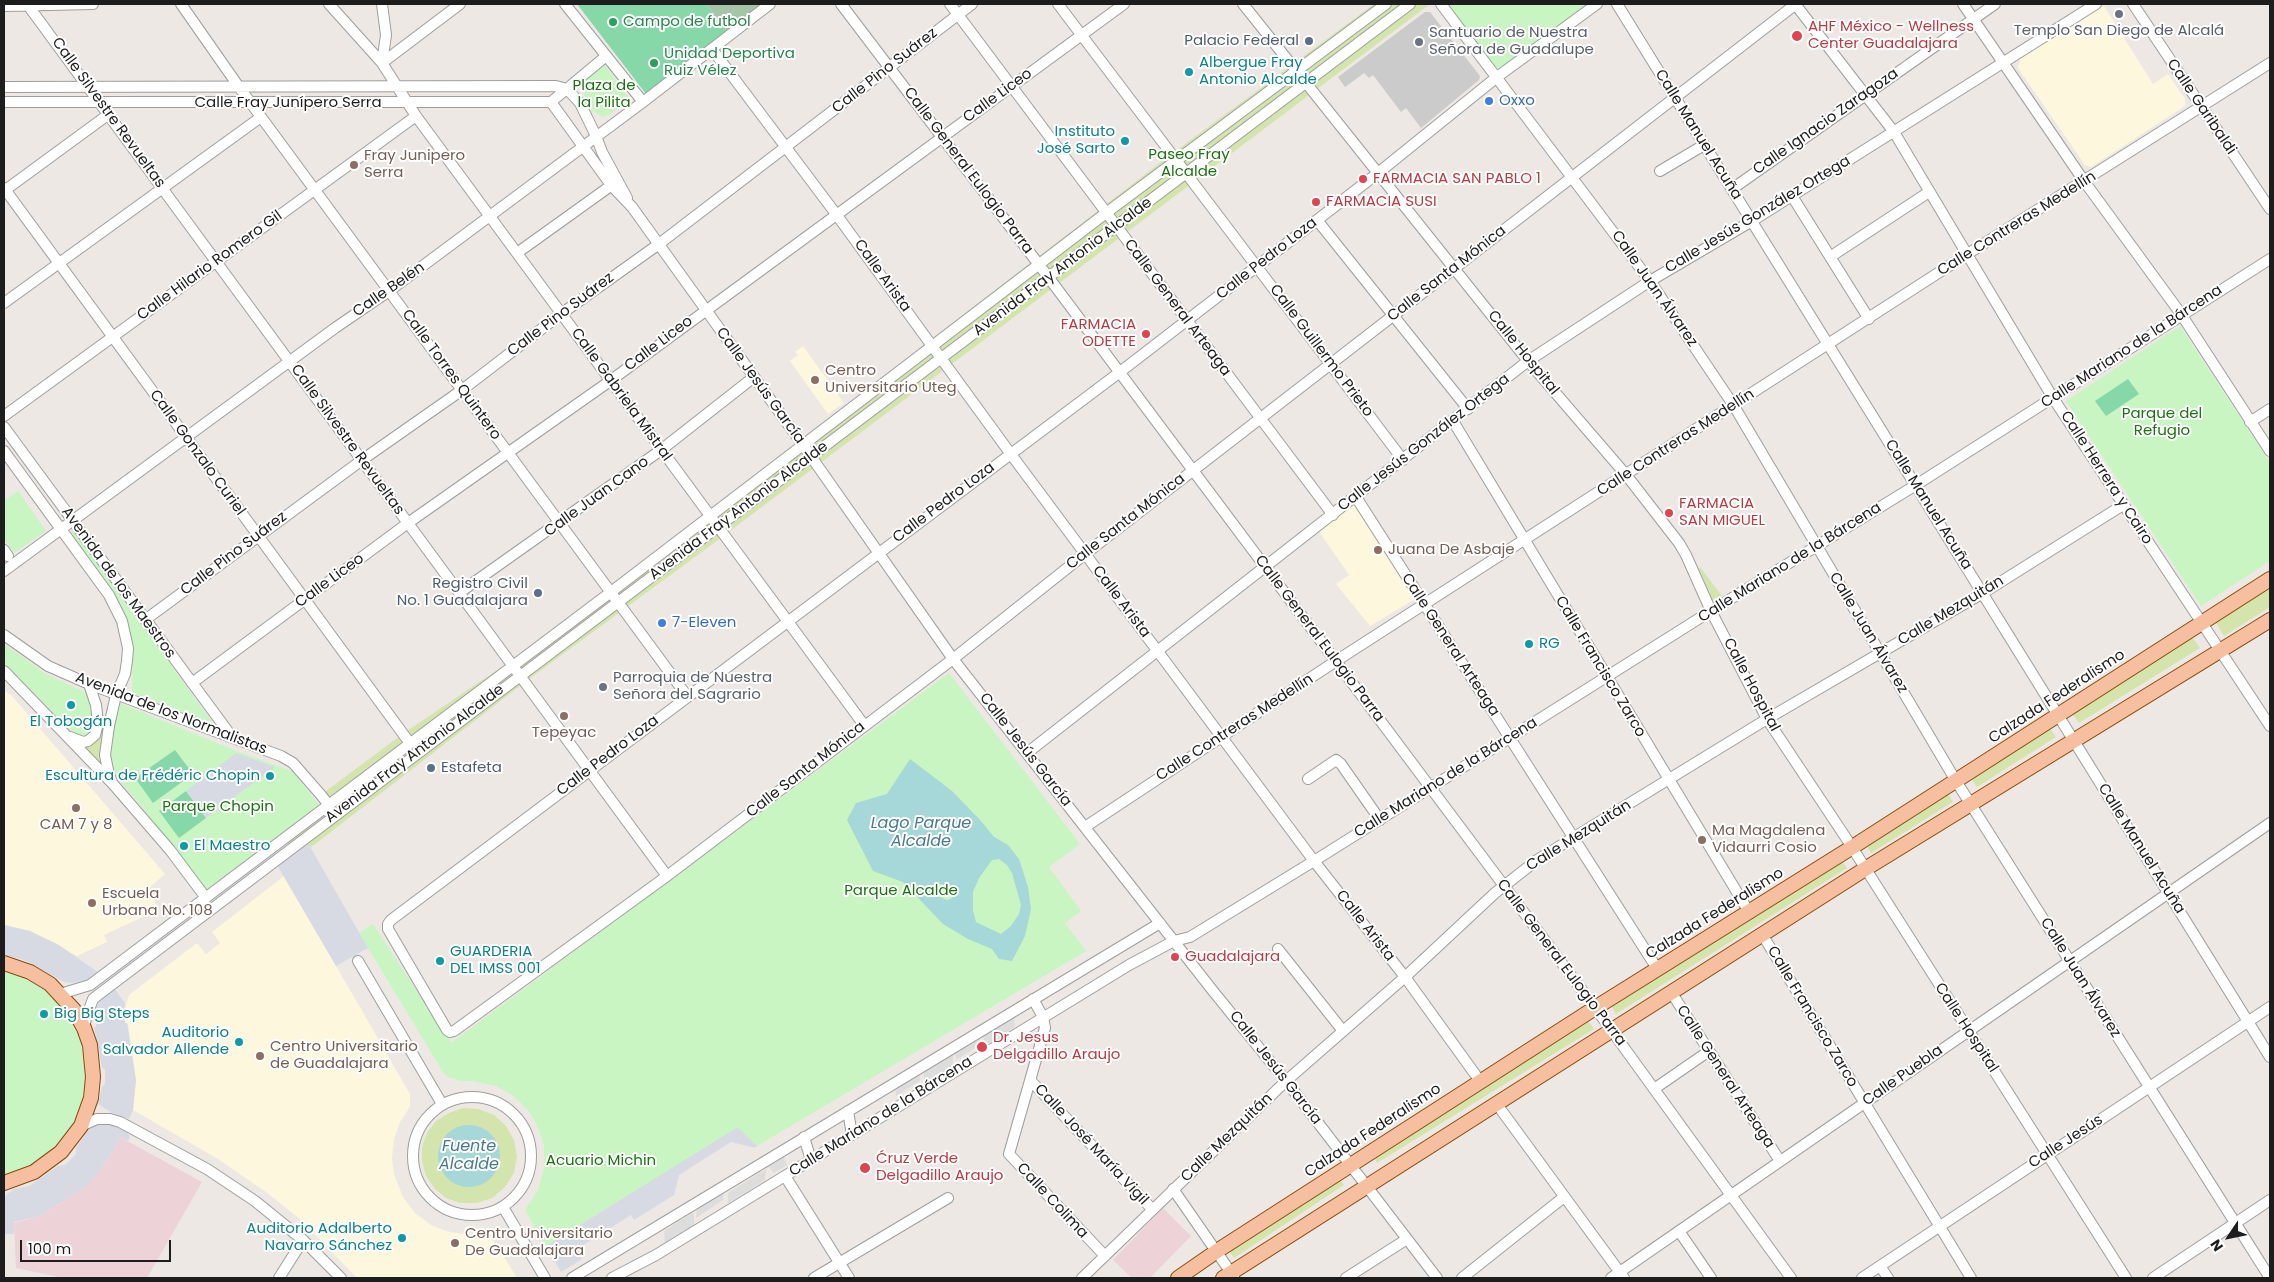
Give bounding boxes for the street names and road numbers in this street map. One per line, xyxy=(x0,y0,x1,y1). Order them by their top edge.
street label: Calle Pino Suárez xyxy=(829,24,941,118)
street label: Calle Silvestre Revueltas xyxy=(47,34,169,192)
street label: Calle Garibaldi xyxy=(2162,56,2240,158)
street label: Calle Liceo xyxy=(960,65,1036,127)
street label: Calle Ignacio Zaragoza xyxy=(1750,65,1902,179)
street label: Calle Manuel Acuña xyxy=(1651,67,1745,203)
street label: Calle General Eulogio Parra xyxy=(899,84,1037,258)
street label: Calle Fray Junípero Serra xyxy=(194,94,382,112)
street label: Calle Jesús González Ortega xyxy=(1662,152,1854,278)
street label: Calle Contreras Medellín xyxy=(1934,168,2100,280)
street label: Avenida Fray Antonio Alcalde xyxy=(970,194,1156,340)
street label: Calle Hilario Romero Gil xyxy=(134,207,286,325)
street label: Calle Pedro Loza xyxy=(1213,214,1321,304)
street label: Calle Santa Mónica xyxy=(1384,222,1510,326)
street label: Calle Juan Álvarez xyxy=(1607,227,1701,351)
street label: Calle Arista xyxy=(850,236,914,316)
street label: Calle General Arteaga xyxy=(1120,236,1234,380)
street label: Calle Belén xyxy=(350,259,428,321)
street label: Calle Pino Suárez xyxy=(504,269,618,361)
street label: Calle Guillermo Prieto xyxy=(1265,281,1377,421)
street label: Calle Mariano de la Bárcena xyxy=(2038,282,2226,412)
street label: Calle Torres Quintero xyxy=(398,306,504,444)
street label: Calle Hospital xyxy=(1483,307,1563,399)
street label: Calle Liceo xyxy=(621,313,697,375)
street label: Calle Jesús García xyxy=(712,324,808,448)
street label: Calle Gabriela Mistral xyxy=(567,325,675,465)
street label: Calle Silvestre Revueltas xyxy=(286,361,408,519)
street label: Calle Jesús González Ortega xyxy=(1335,370,1513,516)
street label: Calle Contreras Medellín xyxy=(1594,385,1758,501)
street label: Calle Gonzalo Curiel xyxy=(145,387,249,519)
street label: Calle Herrera y Cairo xyxy=(2056,408,2156,548)
street label: Calle Manuel Acuña xyxy=(1881,437,1975,573)
street label: Avenida Fray Antonio Alcalde xyxy=(646,438,832,584)
street label: Calle Juan Cano xyxy=(541,453,653,541)
street label: Calle Pedro Loza xyxy=(890,459,998,547)
street label: Calle Santa Mónica xyxy=(1063,470,1189,574)
street label: Calle Mariano de la Bárcena xyxy=(1695,499,1885,627)
street label: Avenida de los Maestros xyxy=(57,504,179,662)
street label: Calle Pino Suárez xyxy=(177,508,291,600)
street label: Calle Liceo xyxy=(292,550,368,612)
street label: Calle General Eulogio Parra xyxy=(1250,552,1388,726)
street label: Calle Arista xyxy=(1088,563,1154,641)
street label: Calle Juan Álvarez xyxy=(1825,569,1911,697)
street label: Calle General Arteaga xyxy=(1397,570,1503,720)
street label: Calle Mezquitán xyxy=(1895,572,2007,650)
street label: Calle Francisco Zarco xyxy=(1551,593,1649,741)
street label: Calle Hospital xyxy=(1719,635,1783,735)
street label: Calzada Federalismo xyxy=(1985,646,2129,748)
street label: Avenida de los Normalistas xyxy=(73,669,269,759)
street label: Calle Contreras Medellín xyxy=(1153,670,1317,786)
street label: Avenida Fray Antonio Alcalde xyxy=(322,681,508,827)
street label: Calle Jesús García xyxy=(975,690,1075,810)
street label: Calle Pedro Loza xyxy=(554,712,662,800)
street label: Calle Mariano de la Bárcena xyxy=(1351,714,1541,842)
street label: Calle Santa Mónica xyxy=(743,718,869,822)
street label: Calle Manuel Acuña xyxy=(2094,781,2188,917)
street label: Calle Mezquitán xyxy=(1523,797,1635,875)
street label: Calzada Federalismo xyxy=(1643,864,1787,964)
street label: Calle General Eulogio Parra xyxy=(1492,876,1630,1050)
street label: Calle Arista xyxy=(1332,887,1398,965)
street label: Calle Juan Álvarez xyxy=(2036,915,2124,1041)
street label: Calle Francisco Zarco xyxy=(1763,943,1861,1091)
street label: Calle Hospital xyxy=(1930,980,2002,1076)
street label: Calle General Arteaga xyxy=(1672,1002,1778,1152)
street label: Calle Jesús García xyxy=(1225,1008,1325,1128)
street label: Calle Puebla xyxy=(1859,1042,1947,1110)
street label: Calle Mariano de la Bárcena xyxy=(786,1053,976,1181)
street label: Calzada Federalismo xyxy=(1301,1080,1445,1182)
street label: Calle José María Vigil xyxy=(1030,1081,1152,1209)
street label: Calle Mezquitán xyxy=(1178,1090,1276,1186)
street label: Calle Jesús xyxy=(2025,1111,2107,1173)
street label: Calle Colima xyxy=(1012,1160,1092,1242)

